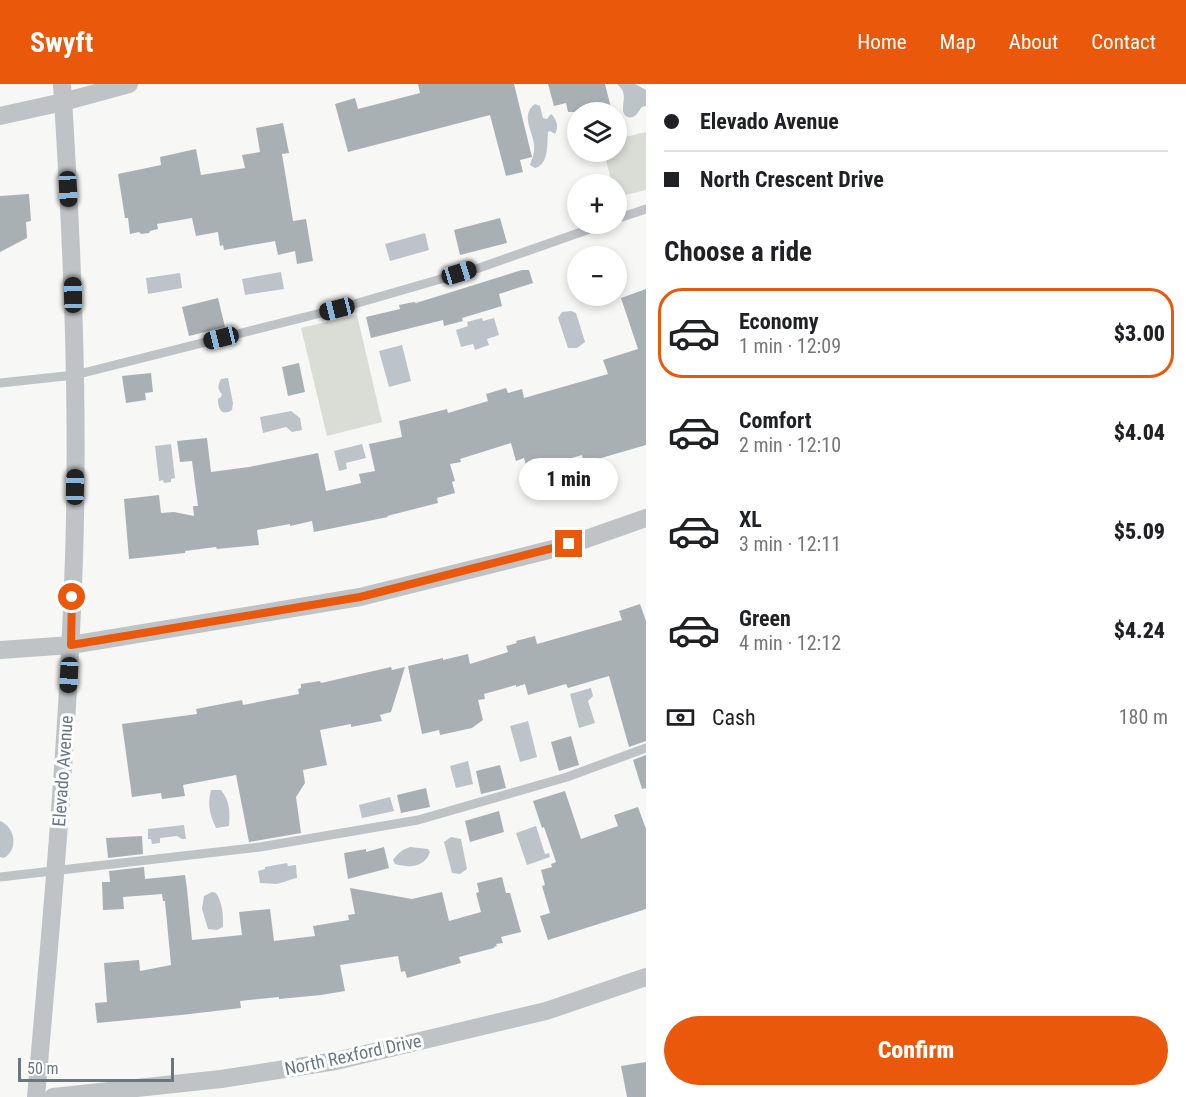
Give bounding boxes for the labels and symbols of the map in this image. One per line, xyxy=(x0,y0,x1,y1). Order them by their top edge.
car xyxy=(58,171,78,207)
car xyxy=(439,259,479,287)
car xyxy=(64,277,82,313)
car xyxy=(317,296,357,322)
car xyxy=(201,325,241,351)
callout: 1 min xyxy=(520,457,618,499)
car xyxy=(66,469,84,505)
route end xyxy=(555,530,582,557)
route start xyxy=(58,583,85,610)
car xyxy=(59,657,79,693)
street label: Elevado Avenue xyxy=(48,715,77,827)
street label: North Rexford Drive xyxy=(283,1030,423,1079)
scale bar xyxy=(18,1055,174,1082)

